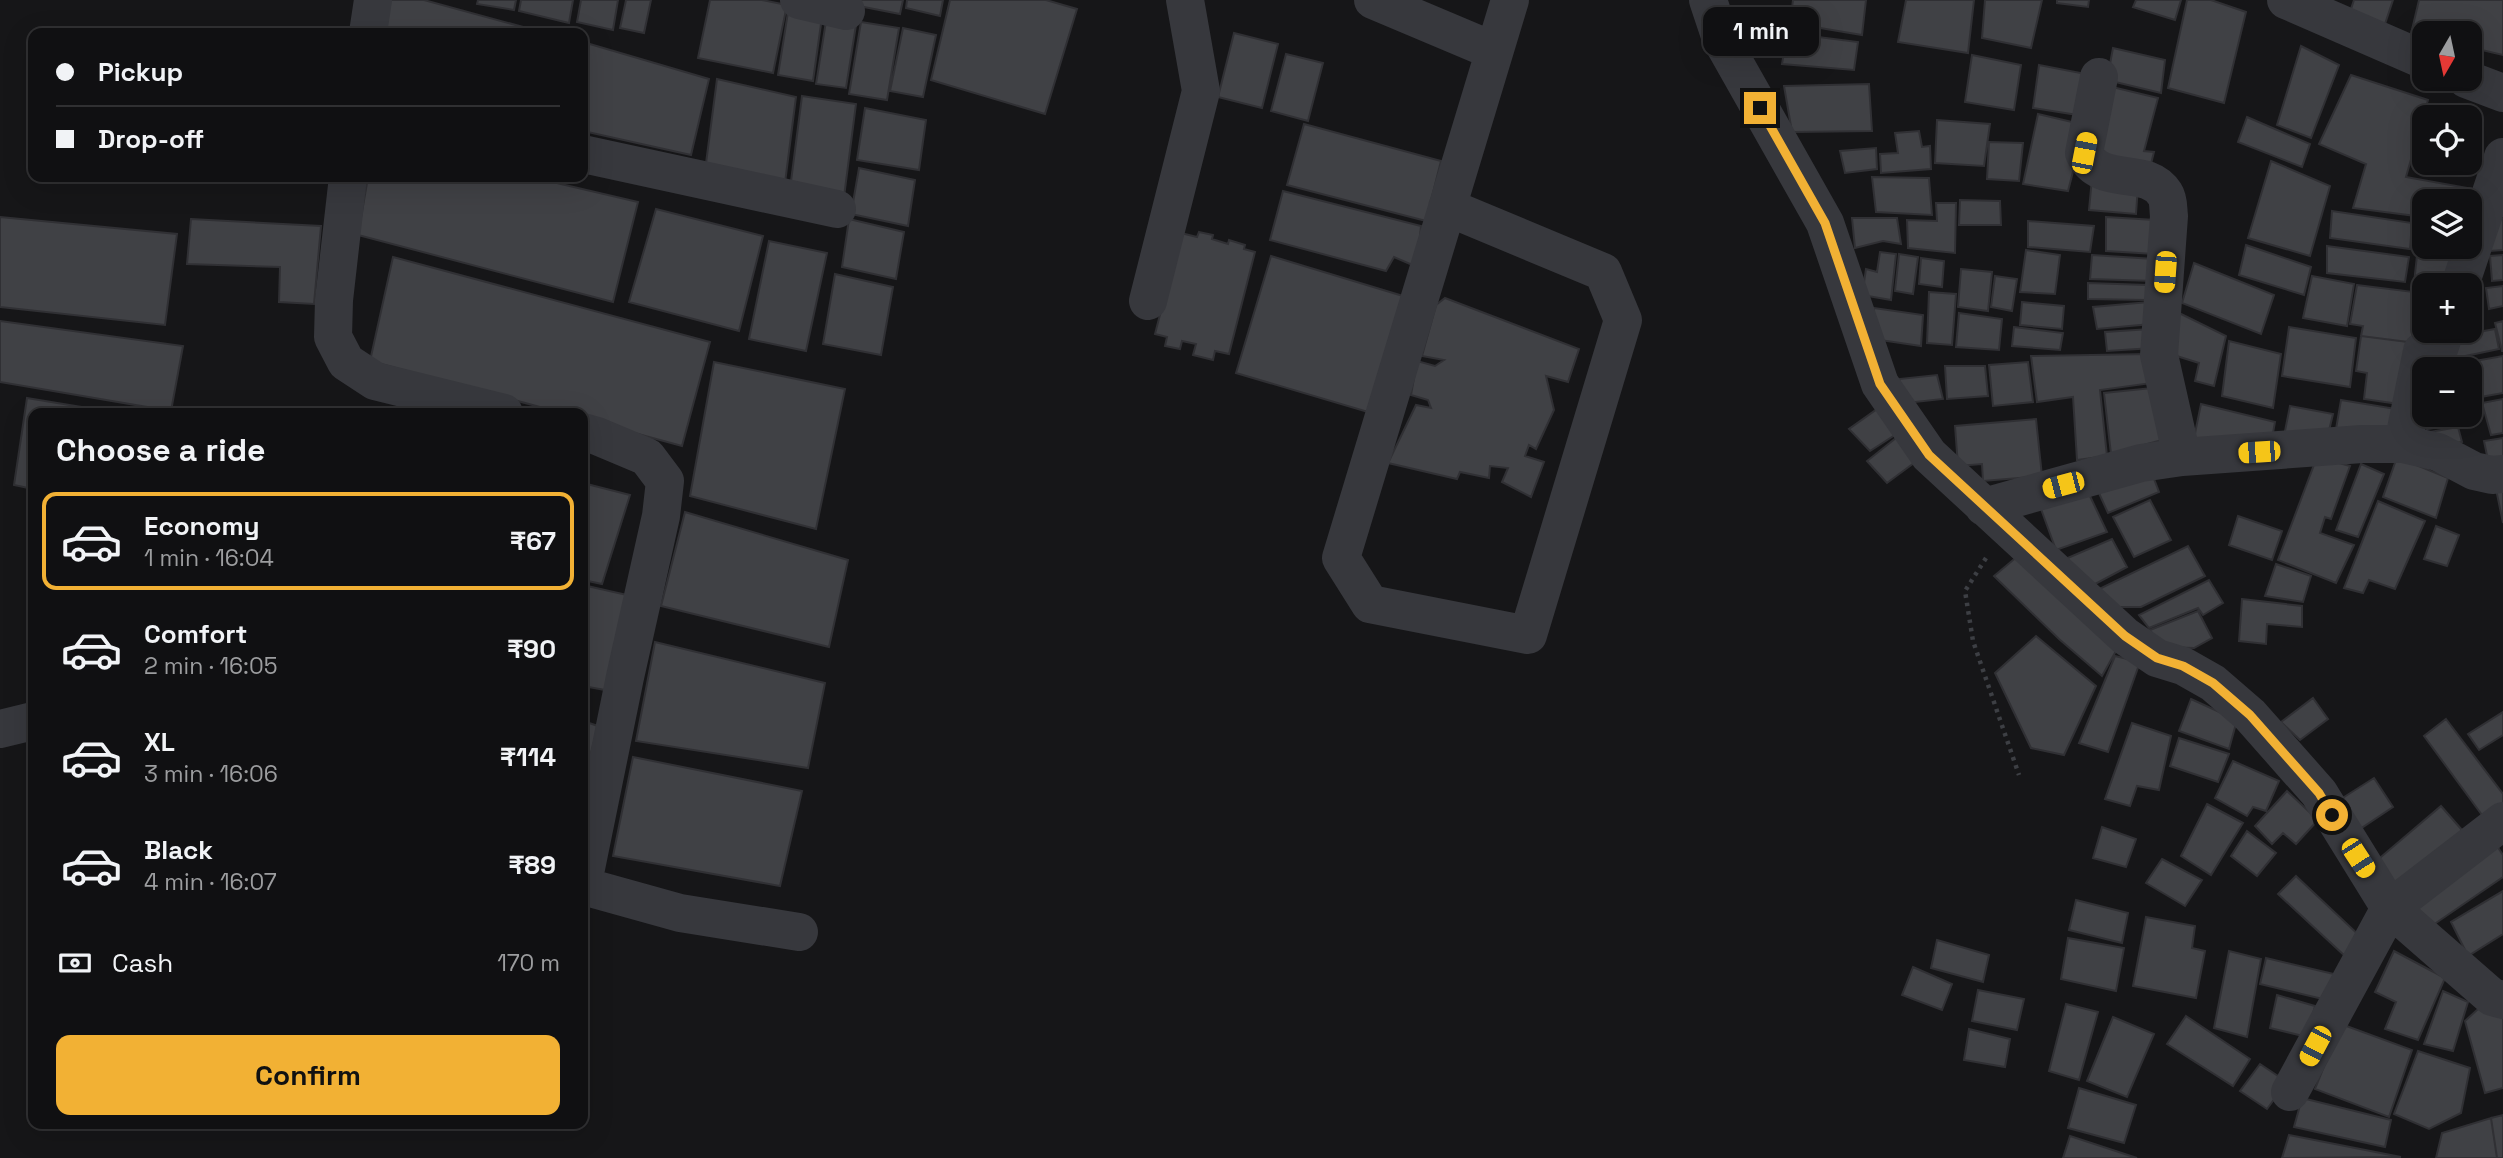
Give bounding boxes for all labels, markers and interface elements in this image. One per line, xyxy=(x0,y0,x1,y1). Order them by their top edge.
callout: 1 min xyxy=(1702,7,1818,56)
text: 1 min xyxy=(1733,16,1789,46)
north arrow xyxy=(2412,21,2482,91)
map controls xyxy=(2412,21,2482,427)
text: Pickup xyxy=(98,55,183,89)
route end xyxy=(1744,92,1776,124)
button: locate xyxy=(2412,105,2482,175)
text: Drop-off xyxy=(98,122,204,156)
car xyxy=(2070,130,2099,176)
button: layers xyxy=(2412,189,2482,259)
car xyxy=(2154,250,2177,294)
button: + xyxy=(2412,273,2482,343)
button: − xyxy=(2412,357,2482,427)
text: Choose a ride xyxy=(56,430,266,470)
car xyxy=(2238,440,2281,464)
car xyxy=(2040,469,2087,501)
text: Economy xyxy=(144,509,260,543)
icon: car xyxy=(60,510,123,573)
text: ₹67 xyxy=(510,524,556,558)
text: 1 min · 16:04 xyxy=(144,543,274,573)
text: Comfort xyxy=(144,617,247,651)
icon: car xyxy=(60,618,123,681)
text: ₹90 xyxy=(507,632,556,666)
text: 2 min · 16:05 xyxy=(144,651,277,681)
text: XL xyxy=(144,725,175,759)
icon: car xyxy=(60,726,123,789)
text: ₹114 xyxy=(500,740,556,774)
text: 3 min · 16:06 xyxy=(144,759,278,789)
route start xyxy=(2316,799,2348,831)
text: Black xyxy=(144,833,213,867)
icon: car xyxy=(60,834,123,897)
car xyxy=(2338,835,2379,881)
text: ₹89 xyxy=(508,848,556,882)
text: 4 min · 16:07 xyxy=(144,867,277,897)
icon: cash xyxy=(56,944,94,982)
text: Cash xyxy=(112,946,173,980)
text: 170 m xyxy=(497,948,560,978)
car xyxy=(2296,1023,2335,1069)
button: Confirm xyxy=(56,1035,560,1115)

